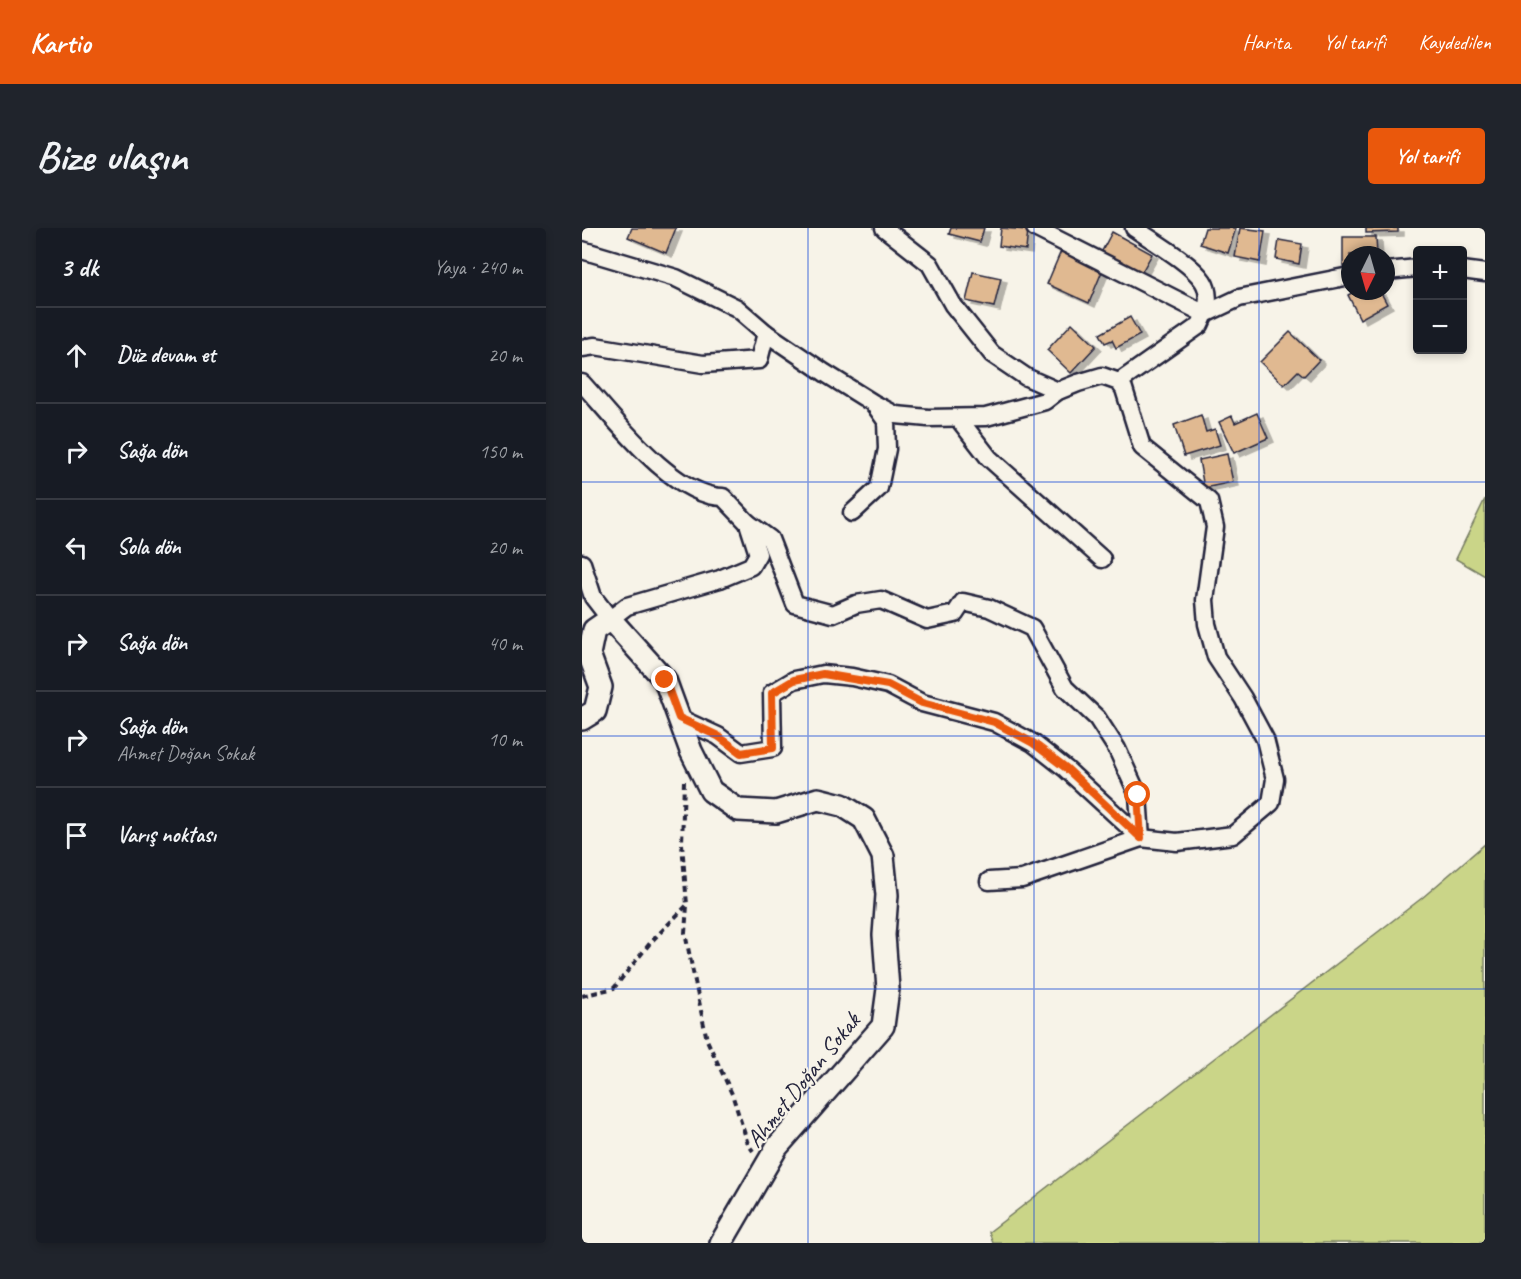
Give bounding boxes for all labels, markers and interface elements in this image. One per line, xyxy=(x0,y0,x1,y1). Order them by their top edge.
text: Kartio xyxy=(30,25,91,60)
text: Harita xyxy=(1242,29,1291,55)
text: Yol tarifi xyxy=(1324,29,1385,55)
text: Kaydedilen xyxy=(1418,29,1491,55)
button: Yol tarifi xyxy=(1368,128,1485,184)
text: Bize ulaşın xyxy=(36,130,187,183)
north arrow xyxy=(1341,246,1395,300)
map controls xyxy=(1413,246,1467,354)
button: + xyxy=(1413,246,1467,300)
text: 3 dk xyxy=(60,251,98,284)
text: Yaya · 240 m xyxy=(434,255,522,280)
button: − xyxy=(1413,300,1467,354)
icon: ahead xyxy=(60,339,93,372)
text: Düz devam et xyxy=(117,341,215,369)
text: 20 m xyxy=(488,343,522,368)
icon: right xyxy=(60,435,93,468)
text: Sağa dön xyxy=(117,437,187,465)
text: 150 m xyxy=(479,439,522,464)
icon: left xyxy=(60,531,93,564)
text: Sola dön xyxy=(117,533,181,561)
text: 20 m xyxy=(488,535,522,560)
icon: right xyxy=(60,627,93,660)
text: Sağa dön xyxy=(117,629,187,657)
text: 40 m xyxy=(488,631,522,656)
route end xyxy=(651,666,677,692)
text: Sağa dön xyxy=(117,713,187,741)
icon: right xyxy=(60,723,93,756)
text: 10 m xyxy=(488,727,522,752)
text: Ahmet Doğan Sokak xyxy=(117,741,254,766)
route start xyxy=(1124,781,1150,807)
icon: arrive xyxy=(60,819,93,852)
text: Varış noktası xyxy=(117,821,216,849)
street label: Ahmet Doğan Sokak xyxy=(739,1005,868,1154)

